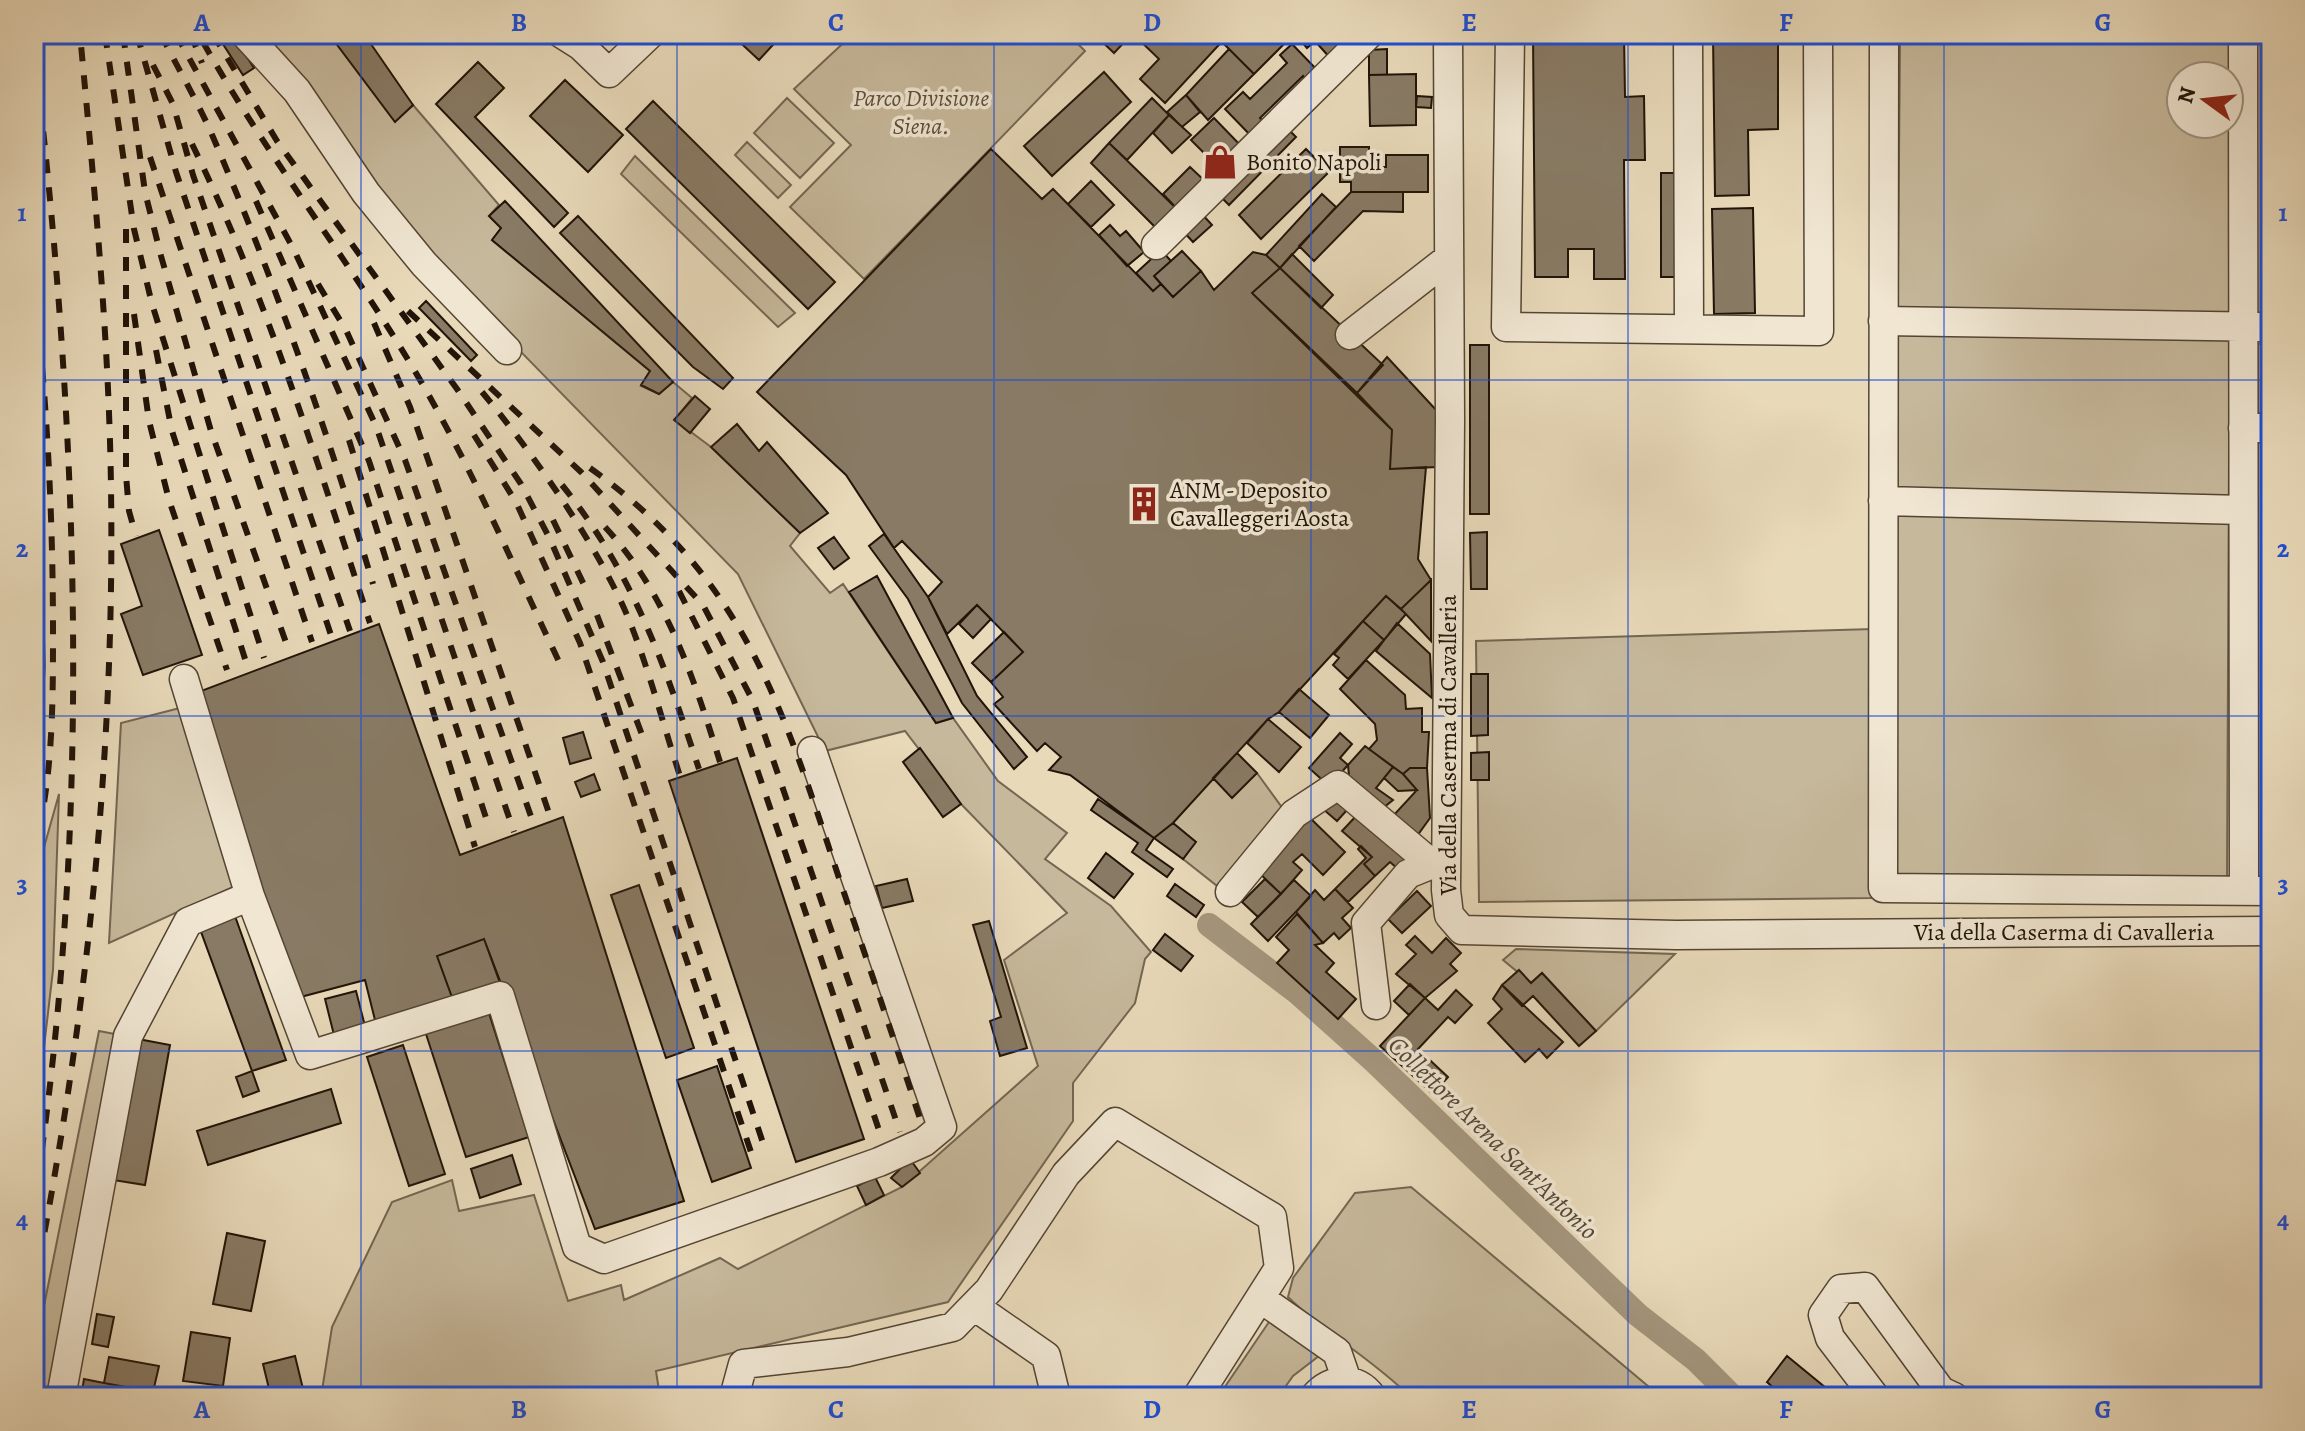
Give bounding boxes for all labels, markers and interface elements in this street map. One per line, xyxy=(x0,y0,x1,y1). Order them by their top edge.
text: A xyxy=(193,5,211,40)
text: B xyxy=(511,5,527,40)
text: C xyxy=(828,5,844,40)
text: D xyxy=(1143,5,1161,40)
text: E xyxy=(1461,5,1477,40)
text: F xyxy=(1779,5,1793,40)
text: G xyxy=(2094,5,2112,40)
north arrow xyxy=(2165,60,2245,140)
park label: Parco Divisione Siena. xyxy=(853,82,989,142)
text: N xyxy=(2170,83,2203,107)
shop icon: Bonito Napoli xyxy=(1201,143,1239,181)
place label: Bonito Napoli xyxy=(1246,146,1382,178)
text: 1 xyxy=(17,195,27,230)
text: 1 xyxy=(2278,195,2288,230)
place label: ANM - Deposito Cavalleggeri Aosta xyxy=(1169,474,1350,534)
building icon: ANM - Deposito Cavalleggeri Aosta xyxy=(1125,485,1163,523)
text: 2 xyxy=(16,531,29,566)
text: 2 xyxy=(2277,531,2290,566)
street label: Via della Caserma di Cavalleria xyxy=(1432,594,1464,896)
text: 3 xyxy=(16,866,28,901)
text: 3 xyxy=(2277,866,2289,901)
street label: Via della Caserma di Cavalleria xyxy=(1913,916,2215,948)
water label: Collettore Arena Sant'Antonio xyxy=(1380,1028,1606,1248)
text: 4 xyxy=(16,1202,28,1237)
text: 4 xyxy=(2277,1202,2289,1237)
text: A xyxy=(193,1392,211,1427)
text: B xyxy=(511,1392,527,1427)
text: C xyxy=(828,1392,844,1427)
text: D xyxy=(1143,1392,1161,1427)
text: E xyxy=(1461,1392,1477,1427)
text: F xyxy=(1779,1392,1793,1427)
text: G xyxy=(2094,1392,2112,1427)

